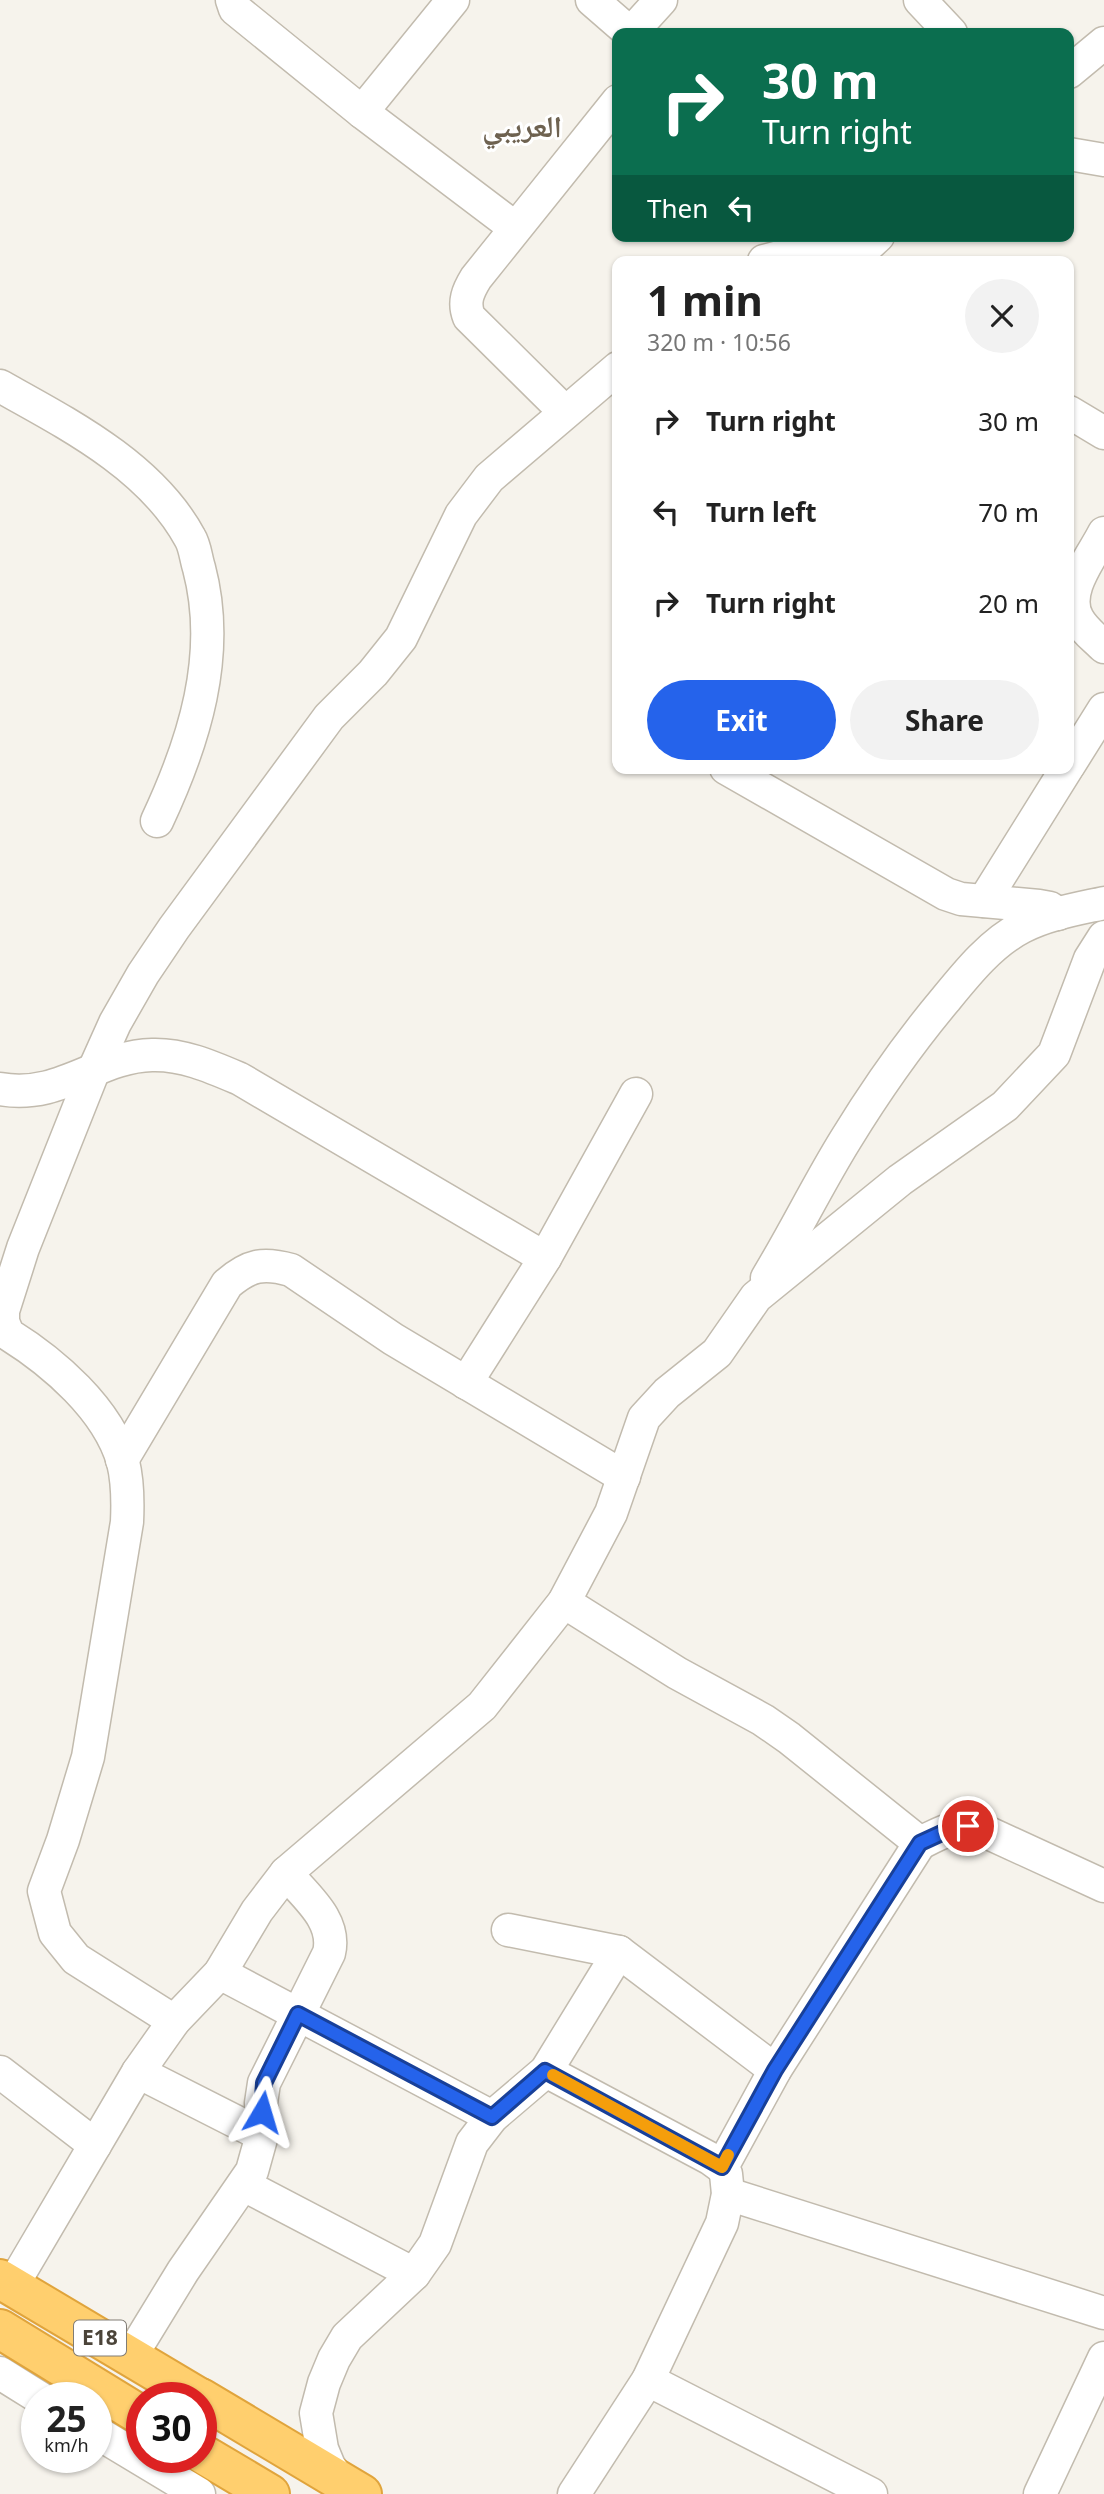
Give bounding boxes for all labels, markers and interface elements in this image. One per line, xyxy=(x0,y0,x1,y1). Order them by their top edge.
text: 30 m xyxy=(762,47,879,113)
icon: right xyxy=(647,56,738,147)
district label: العريبي xyxy=(482,105,562,150)
text: Turn right xyxy=(762,110,912,153)
icon: left xyxy=(722,189,760,227)
text: Then xyxy=(647,190,708,226)
text: 1 min xyxy=(647,271,763,328)
button: close xyxy=(965,279,1039,353)
text: 320 m · 10:56 xyxy=(647,326,791,358)
icon: right xyxy=(647,402,685,440)
text: Turn right xyxy=(706,403,836,439)
text: 30 m xyxy=(978,403,1039,439)
icon: left xyxy=(647,493,685,531)
text: Turn left xyxy=(706,494,817,530)
text: 70 m xyxy=(978,494,1039,530)
icon: right xyxy=(647,584,685,622)
text: Turn right xyxy=(706,585,836,621)
text: 20 m xyxy=(978,585,1039,621)
button: Exit xyxy=(647,680,836,760)
button: Share xyxy=(850,680,1039,760)
pin xyxy=(938,1796,998,1856)
icon: arrive xyxy=(949,1807,987,1845)
position arrow xyxy=(225,2075,299,2149)
road number: E18 xyxy=(74,2320,126,2356)
speed limit sign: 30 xyxy=(126,2382,217,2473)
text: 25 xyxy=(46,2395,87,2442)
text: km/h xyxy=(44,2433,89,2457)

